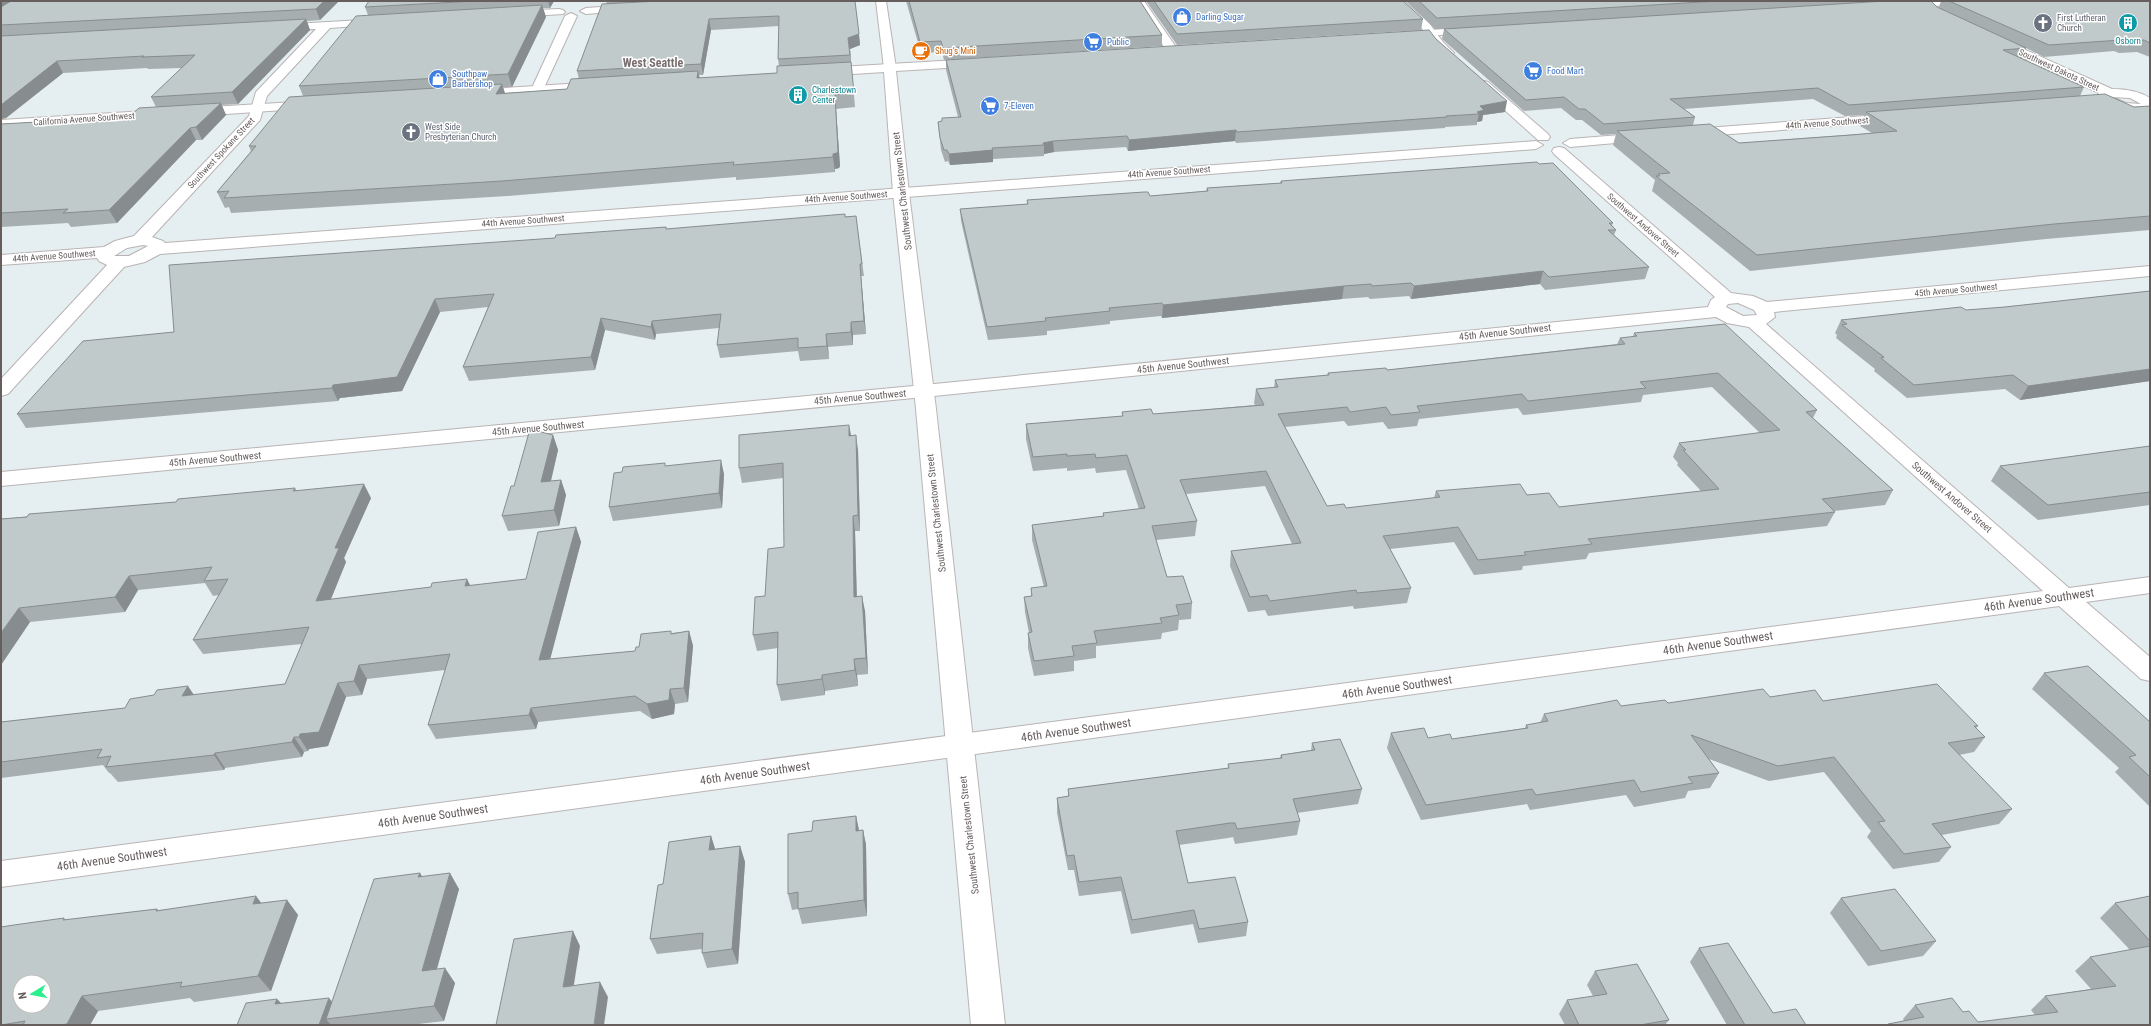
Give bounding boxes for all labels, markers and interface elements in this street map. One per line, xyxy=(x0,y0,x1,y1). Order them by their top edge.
shop icon: Darling Sugar xyxy=(1171,6,1193,28)
place label: Darling Sugar xyxy=(1196,12,1244,22)
church icon: First Lutheran Church xyxy=(2032,12,2054,34)
building icon: Osborn xyxy=(2117,12,2139,34)
place label: First Lutheran Church xyxy=(2057,13,2106,33)
supermarket icon: Public xyxy=(1082,31,1104,53)
place label: Osborn xyxy=(2115,36,2141,46)
place label: Public xyxy=(1107,37,1129,47)
cafe icon: Shug’s Mini xyxy=(910,40,932,62)
place label: Shug’s Mini xyxy=(935,46,976,56)
street label: Southwest Dakota Street xyxy=(2017,47,2101,93)
district label: West Seattle xyxy=(623,56,683,70)
supermarket icon: Food Mart xyxy=(1522,60,1544,82)
place label: Food Mart xyxy=(1547,66,1584,76)
shop icon: Southpaw Barbershop xyxy=(427,68,449,90)
place label: Southpaw Barbershop xyxy=(452,69,493,89)
building icon: Charlestown Center xyxy=(787,84,809,106)
place label: Charlestown Center xyxy=(812,85,856,105)
supermarket icon: 7-Eleven xyxy=(979,95,1001,117)
place label: 7-Eleven xyxy=(1004,101,1034,111)
street label: California Avenue Southwest xyxy=(33,110,135,128)
street label: Southwest Spokane Street xyxy=(186,115,257,190)
street label: 44th Avenue Southwest xyxy=(1785,115,1869,131)
church icon: West Side Presbyterian Church xyxy=(400,121,422,143)
place label: West Side Presbyterian Church xyxy=(425,122,497,142)
street label: Southwest Charlestown Street xyxy=(890,131,914,251)
street label: 44th Avenue Southwest xyxy=(1127,164,1211,180)
street label: 44th Avenue Southwest xyxy=(804,189,888,205)
street label: Southwest Andover Street xyxy=(1605,191,1681,259)
street label: 44th Avenue Southwest xyxy=(481,213,565,229)
street label: 44th Avenue Southwest xyxy=(12,248,96,264)
street label: 45th Avenue Southwest xyxy=(1914,281,1998,299)
street label: 45th Avenue Southwest xyxy=(1458,322,1552,342)
street label: 45th Avenue Southwest xyxy=(1136,355,1230,375)
street label: 45th Avenue Southwest xyxy=(813,387,907,407)
street label: 45th Avenue Southwest xyxy=(491,418,585,438)
street label: 45th Avenue Southwest xyxy=(168,449,262,469)
street label: Southwest Charlestown Street xyxy=(924,453,948,573)
street label: Southwest Andover Street xyxy=(1910,459,1994,535)
street label: 46th Avenue Southwest xyxy=(1983,585,2095,615)
street label: 46th Avenue Southwest xyxy=(1662,628,1774,658)
street label: 46th Avenue Southwest xyxy=(1341,672,1453,702)
street label: 46th Avenue Southwest xyxy=(1020,715,1132,745)
street label: 46th Avenue Southwest xyxy=(699,758,811,788)
street label: Southwest Charlestown Street xyxy=(957,775,981,895)
street label: 46th Avenue Southwest xyxy=(377,801,489,831)
street label: 46th Avenue Southwest xyxy=(56,844,168,874)
north arrow xyxy=(12,974,52,1014)
text: N xyxy=(16,991,30,1000)

